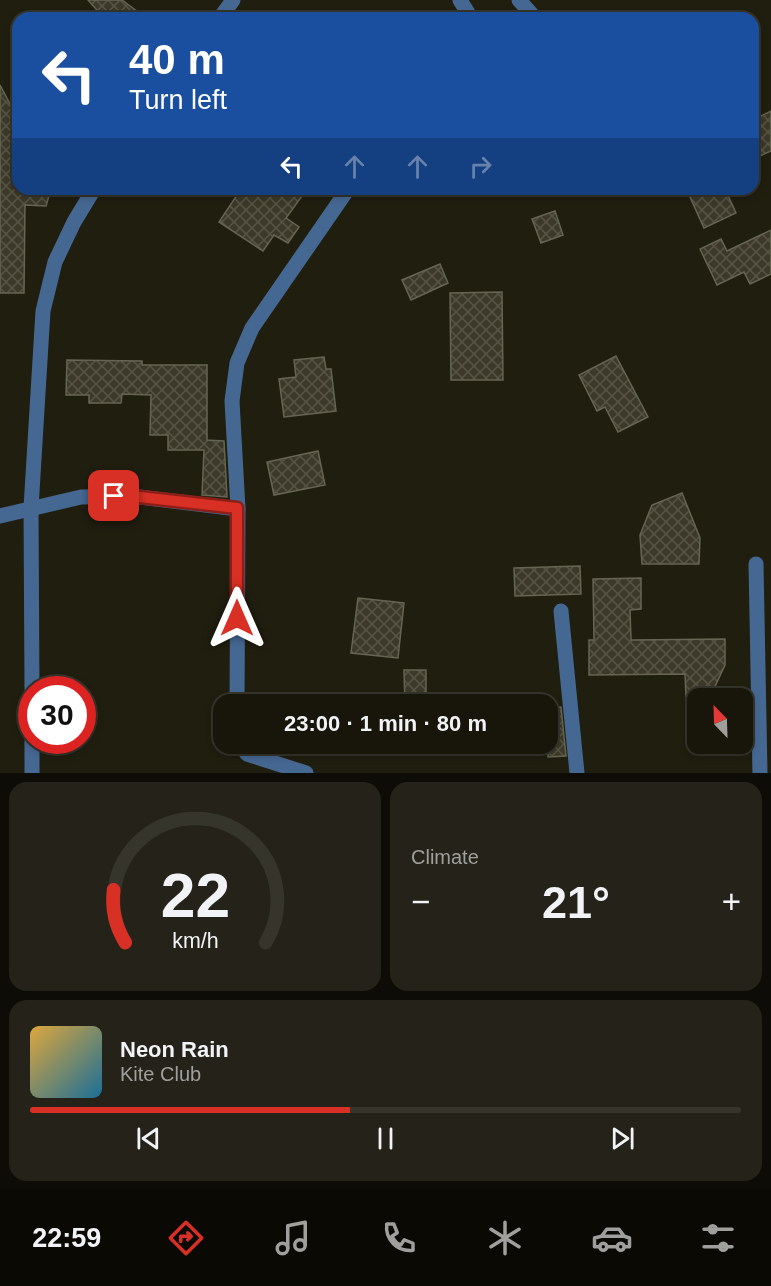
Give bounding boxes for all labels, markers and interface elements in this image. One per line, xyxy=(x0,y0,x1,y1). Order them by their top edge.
icon: left xyxy=(30,36,108,114)
text: 40 m xyxy=(129,36,225,83)
text: Turn left xyxy=(129,85,227,115)
icon: left xyxy=(275,150,308,183)
icon: ahead xyxy=(338,150,371,183)
icon: ahead xyxy=(401,150,434,183)
icon: right xyxy=(464,150,497,183)
pin xyxy=(88,470,139,521)
icon: arrive xyxy=(97,479,130,512)
position arrow xyxy=(205,586,269,650)
speed limit sign: 30 xyxy=(18,676,96,754)
north arrow xyxy=(687,688,753,754)
map controls xyxy=(687,688,753,754)
text: 23:00 · 1 min · 80 m xyxy=(284,711,487,736)
text: Climate xyxy=(411,846,479,868)
text: 22 xyxy=(160,861,230,930)
text: 21° xyxy=(542,877,610,928)
text: − xyxy=(411,883,430,920)
text: + xyxy=(722,883,741,920)
text: km/h xyxy=(172,930,218,954)
text: Neon Rain xyxy=(120,1037,229,1062)
text: Kite Club xyxy=(120,1063,201,1085)
icon: previous xyxy=(132,1122,165,1155)
icon: pause xyxy=(369,1122,402,1155)
icon: next xyxy=(606,1122,639,1155)
icon: directions xyxy=(165,1217,207,1259)
icon: music xyxy=(272,1217,314,1259)
icon: phone xyxy=(378,1217,420,1259)
icon: climate xyxy=(484,1217,526,1259)
icon: car xyxy=(591,1217,633,1259)
icon: filters xyxy=(697,1217,739,1259)
text: 22:59 xyxy=(32,1223,101,1253)

